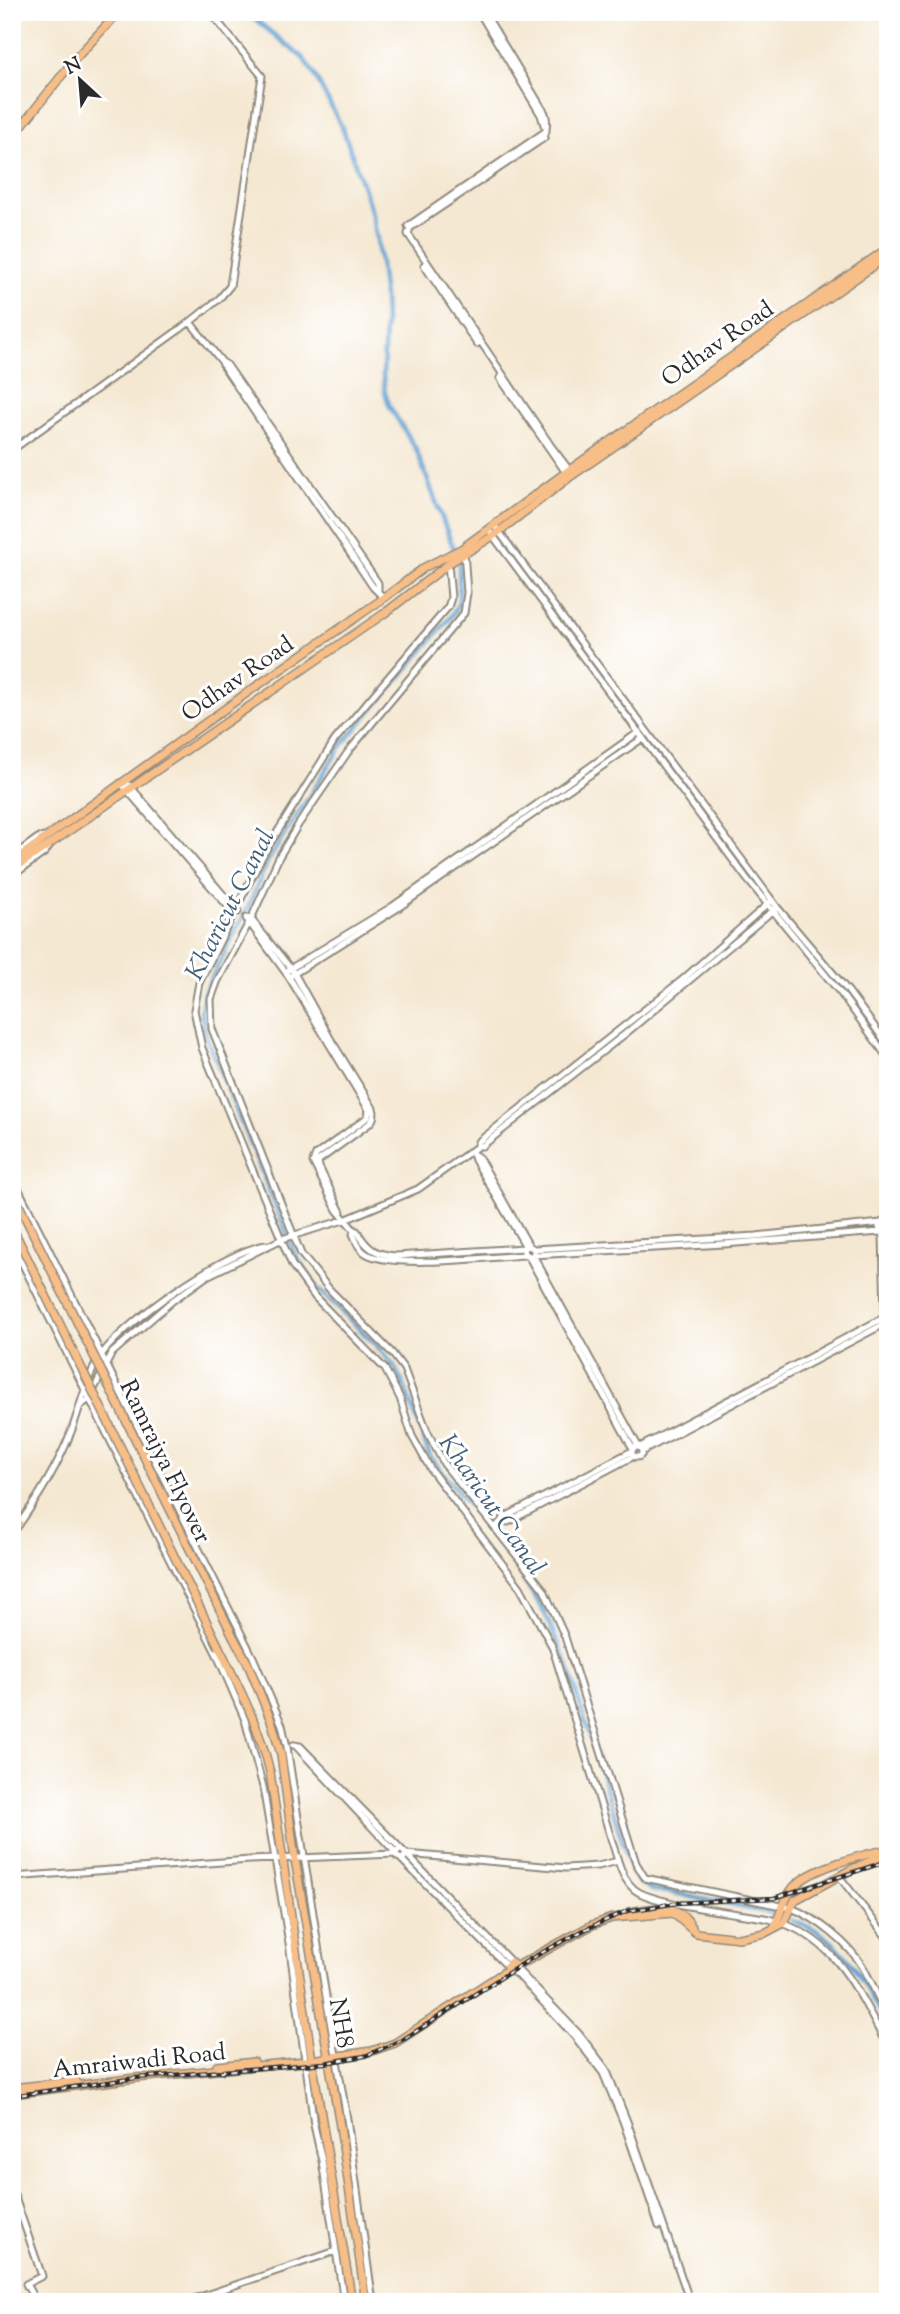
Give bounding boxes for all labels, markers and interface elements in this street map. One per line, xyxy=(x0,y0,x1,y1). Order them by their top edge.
north arrow xyxy=(46,46,116,116)
text: N xyxy=(61,52,86,82)
street label: Odhav Road xyxy=(655,293,782,396)
street label: Odhav Road xyxy=(175,628,302,731)
water label: Kharicut Canal xyxy=(177,823,285,987)
street label: Ramrajya Flyover xyxy=(110,1374,219,1549)
water label: Kharicut Canal xyxy=(428,1427,554,1584)
street label: NH8 xyxy=(319,1996,361,2051)
street label: Amraiwadi Road xyxy=(51,2036,228,2088)

